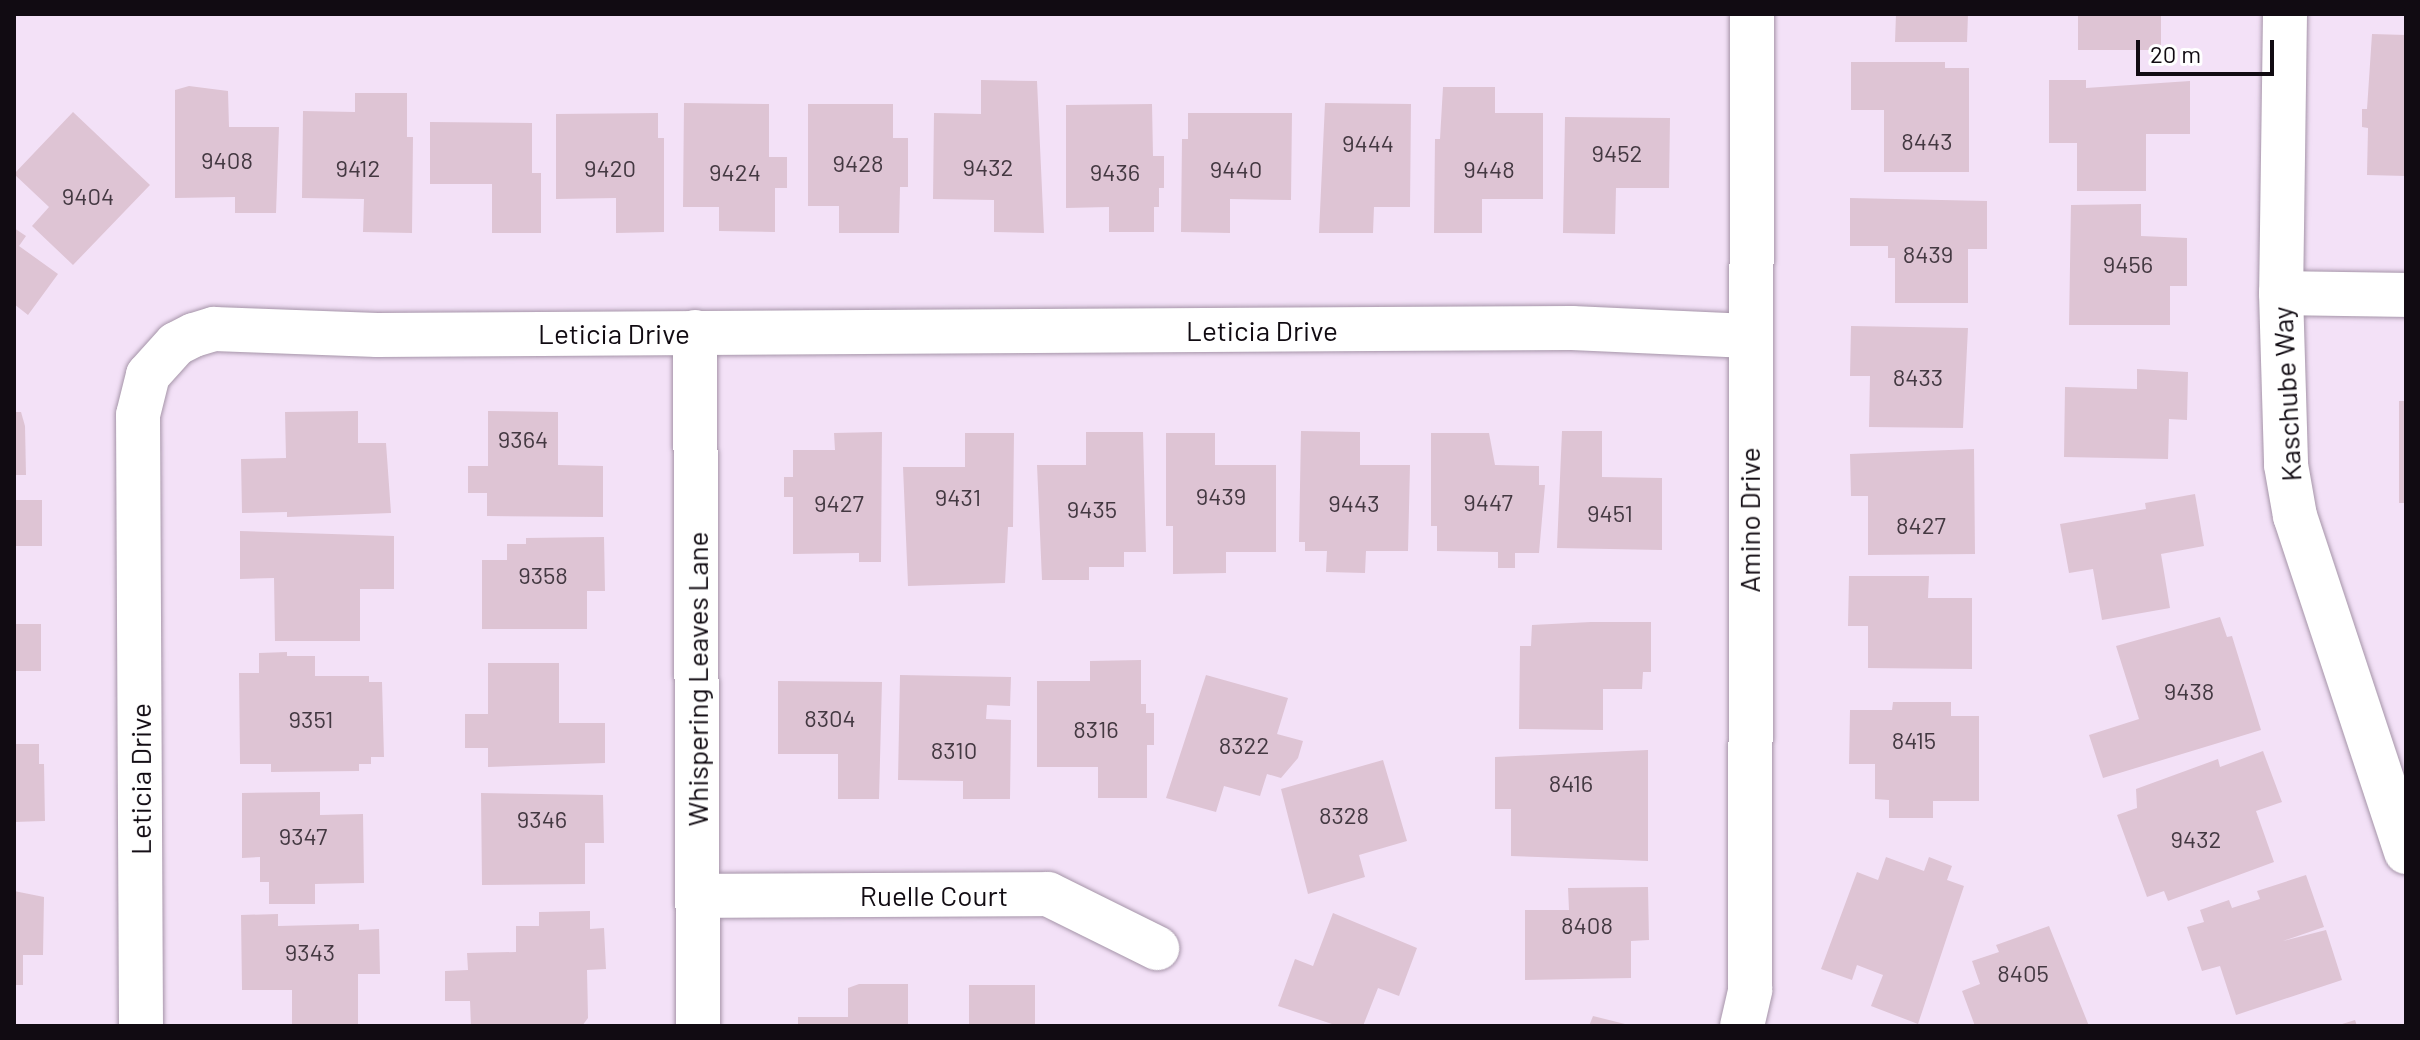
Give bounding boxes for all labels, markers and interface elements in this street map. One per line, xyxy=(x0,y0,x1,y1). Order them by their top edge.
scale bar xyxy=(2140,24,2278,74)
text: 20 m xyxy=(2150,39,2201,68)
house number: 8443 xyxy=(1901,127,1953,155)
house number: 9444 xyxy=(1342,129,1394,157)
house number: 9452 xyxy=(1592,139,1642,167)
house number: 9408 xyxy=(201,146,253,174)
house number: 9428 xyxy=(832,149,884,177)
house number: 9432 xyxy=(963,153,1013,181)
house number: 9412 xyxy=(336,154,380,182)
house number: 9420 xyxy=(584,154,636,182)
house number: 9440 xyxy=(1210,155,1262,183)
house number: 9448 xyxy=(1463,155,1515,183)
house number: 9424 xyxy=(709,158,761,186)
house number: 9436 xyxy=(1090,158,1140,186)
house number: 9404 xyxy=(62,182,114,210)
house number: 8439 xyxy=(1903,240,1953,268)
house number: 9456 xyxy=(2103,250,2153,278)
street label: Kaschube Way xyxy=(2265,306,2307,482)
street label: Leticia Drive xyxy=(1186,313,1338,347)
street label: Leticia Drive xyxy=(538,316,690,350)
house number: 8433 xyxy=(1893,363,1943,391)
house number: 9364 xyxy=(498,425,548,453)
street label: Amino Drive xyxy=(1732,447,1766,593)
house number: 9439 xyxy=(1196,482,1246,510)
house number: 9431 xyxy=(935,483,981,511)
house number: 9447 xyxy=(1463,488,1513,516)
house number: 9427 xyxy=(814,489,864,517)
house number: 9443 xyxy=(1328,489,1380,517)
house number: 9435 xyxy=(1067,495,1117,523)
house number: 9451 xyxy=(1587,499,1633,527)
house number: 8427 xyxy=(1896,511,1946,539)
street label: Whispering Leaves Lane xyxy=(680,532,714,826)
house number: 9358 xyxy=(518,561,568,589)
house number: 9438 xyxy=(2164,677,2214,705)
street label: Leticia Drive xyxy=(123,703,157,855)
house number: 8304 xyxy=(804,704,856,732)
house number: 9351 xyxy=(289,705,333,733)
house number: 8316 xyxy=(1073,715,1119,743)
house number: 8415 xyxy=(1892,726,1936,754)
house number: 8322 xyxy=(1219,731,1269,759)
house number: 8310 xyxy=(931,736,977,764)
house number: 8416 xyxy=(1549,769,1593,797)
house number: 8328 xyxy=(1319,801,1369,829)
house number: 9346 xyxy=(517,805,567,833)
house number: 9347 xyxy=(279,822,327,850)
house number: 9432 xyxy=(2171,825,2221,853)
street label: Ruelle Court xyxy=(860,878,1008,912)
house number: 8408 xyxy=(1561,911,1613,939)
house number: 9343 xyxy=(285,938,335,966)
house number: 8405 xyxy=(1997,959,2049,987)

